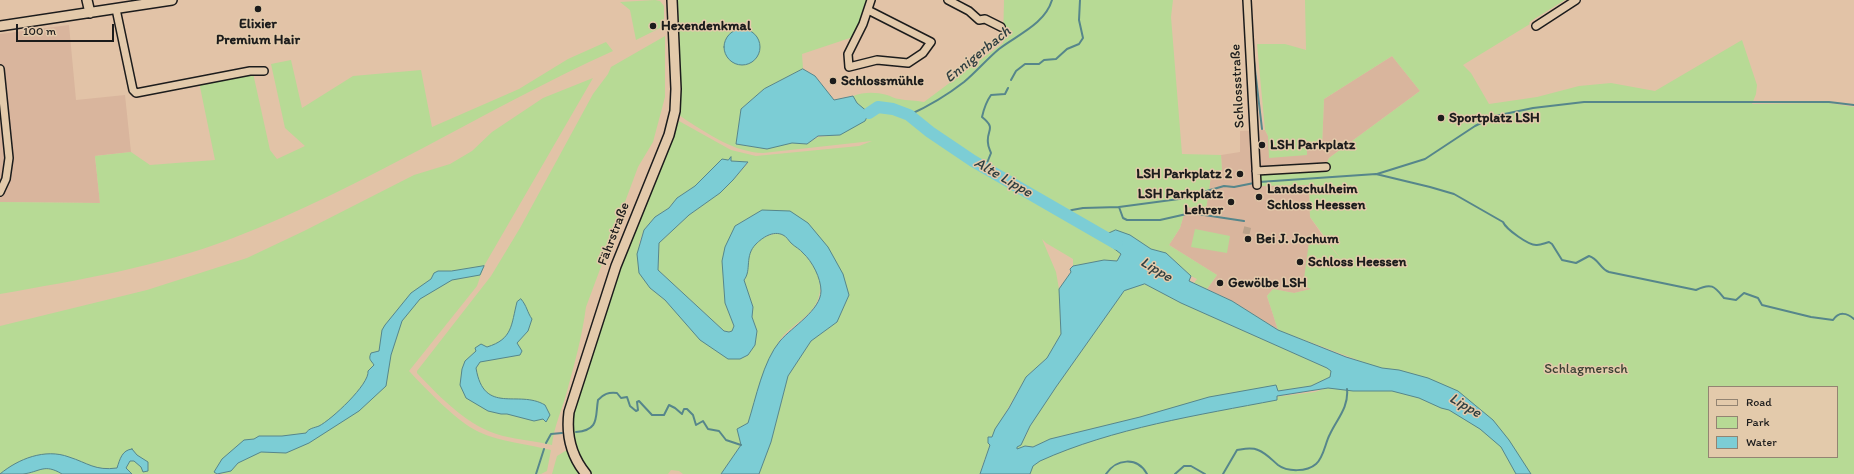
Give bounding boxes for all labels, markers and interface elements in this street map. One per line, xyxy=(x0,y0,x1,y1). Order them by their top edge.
marker: Elixier Premium Hair xyxy=(253,4,263,14)
scale bar xyxy=(18,16,116,42)
place label: Elixier Premium Hair xyxy=(216,16,300,48)
place label: Hexendenkmal xyxy=(661,18,751,34)
marker: Hexendenkmal xyxy=(648,21,658,31)
water label: Ennigerbach xyxy=(941,23,1015,87)
text: 100 m xyxy=(23,24,56,38)
street label: Schlossstraße xyxy=(1227,43,1249,129)
place label: Schlossmühle xyxy=(841,73,924,89)
marker: Schlossmühle xyxy=(828,76,838,86)
place label: Sportplatz LSH xyxy=(1449,110,1540,126)
marker: Sportplatz LSH xyxy=(1436,113,1446,123)
place label: LSH Parkplatz xyxy=(1270,137,1355,153)
marker: LSH Parkplatz xyxy=(1257,140,1267,150)
water label: Alte Lippe xyxy=(971,154,1035,202)
place label: LSH Parkplatz 2 xyxy=(1136,166,1232,182)
marker: LSH Parkplatz 2 xyxy=(1235,169,1245,179)
place label: Landschulheim Schloss Heessen xyxy=(1267,181,1365,214)
place label: LSH Parkplatz Lehrer xyxy=(1138,186,1223,218)
marker: Landschulheim Schloss Heessen xyxy=(1254,192,1264,202)
marker: LSH Parkplatz Lehrer xyxy=(1226,197,1236,207)
street label: Fährstraße xyxy=(594,200,634,268)
place label: Bei J. Jochum xyxy=(1256,231,1339,247)
marker: Bei J. Jochum xyxy=(1243,234,1253,244)
water label: Lippe xyxy=(1137,254,1175,286)
place label: Schloss Heessen xyxy=(1308,254,1406,270)
marker: Schloss Heessen xyxy=(1295,257,1305,267)
place label: Gewölbe LSH xyxy=(1228,275,1307,291)
marker: Gewölbe LSH xyxy=(1215,278,1225,288)
park label: Schlagmersch xyxy=(1544,361,1628,377)
legend xyxy=(1708,386,1838,458)
water label: Lippe xyxy=(1446,390,1484,422)
text: Road xyxy=(1746,395,1772,409)
text: Park xyxy=(1746,415,1770,429)
text: Water xyxy=(1746,435,1777,449)

